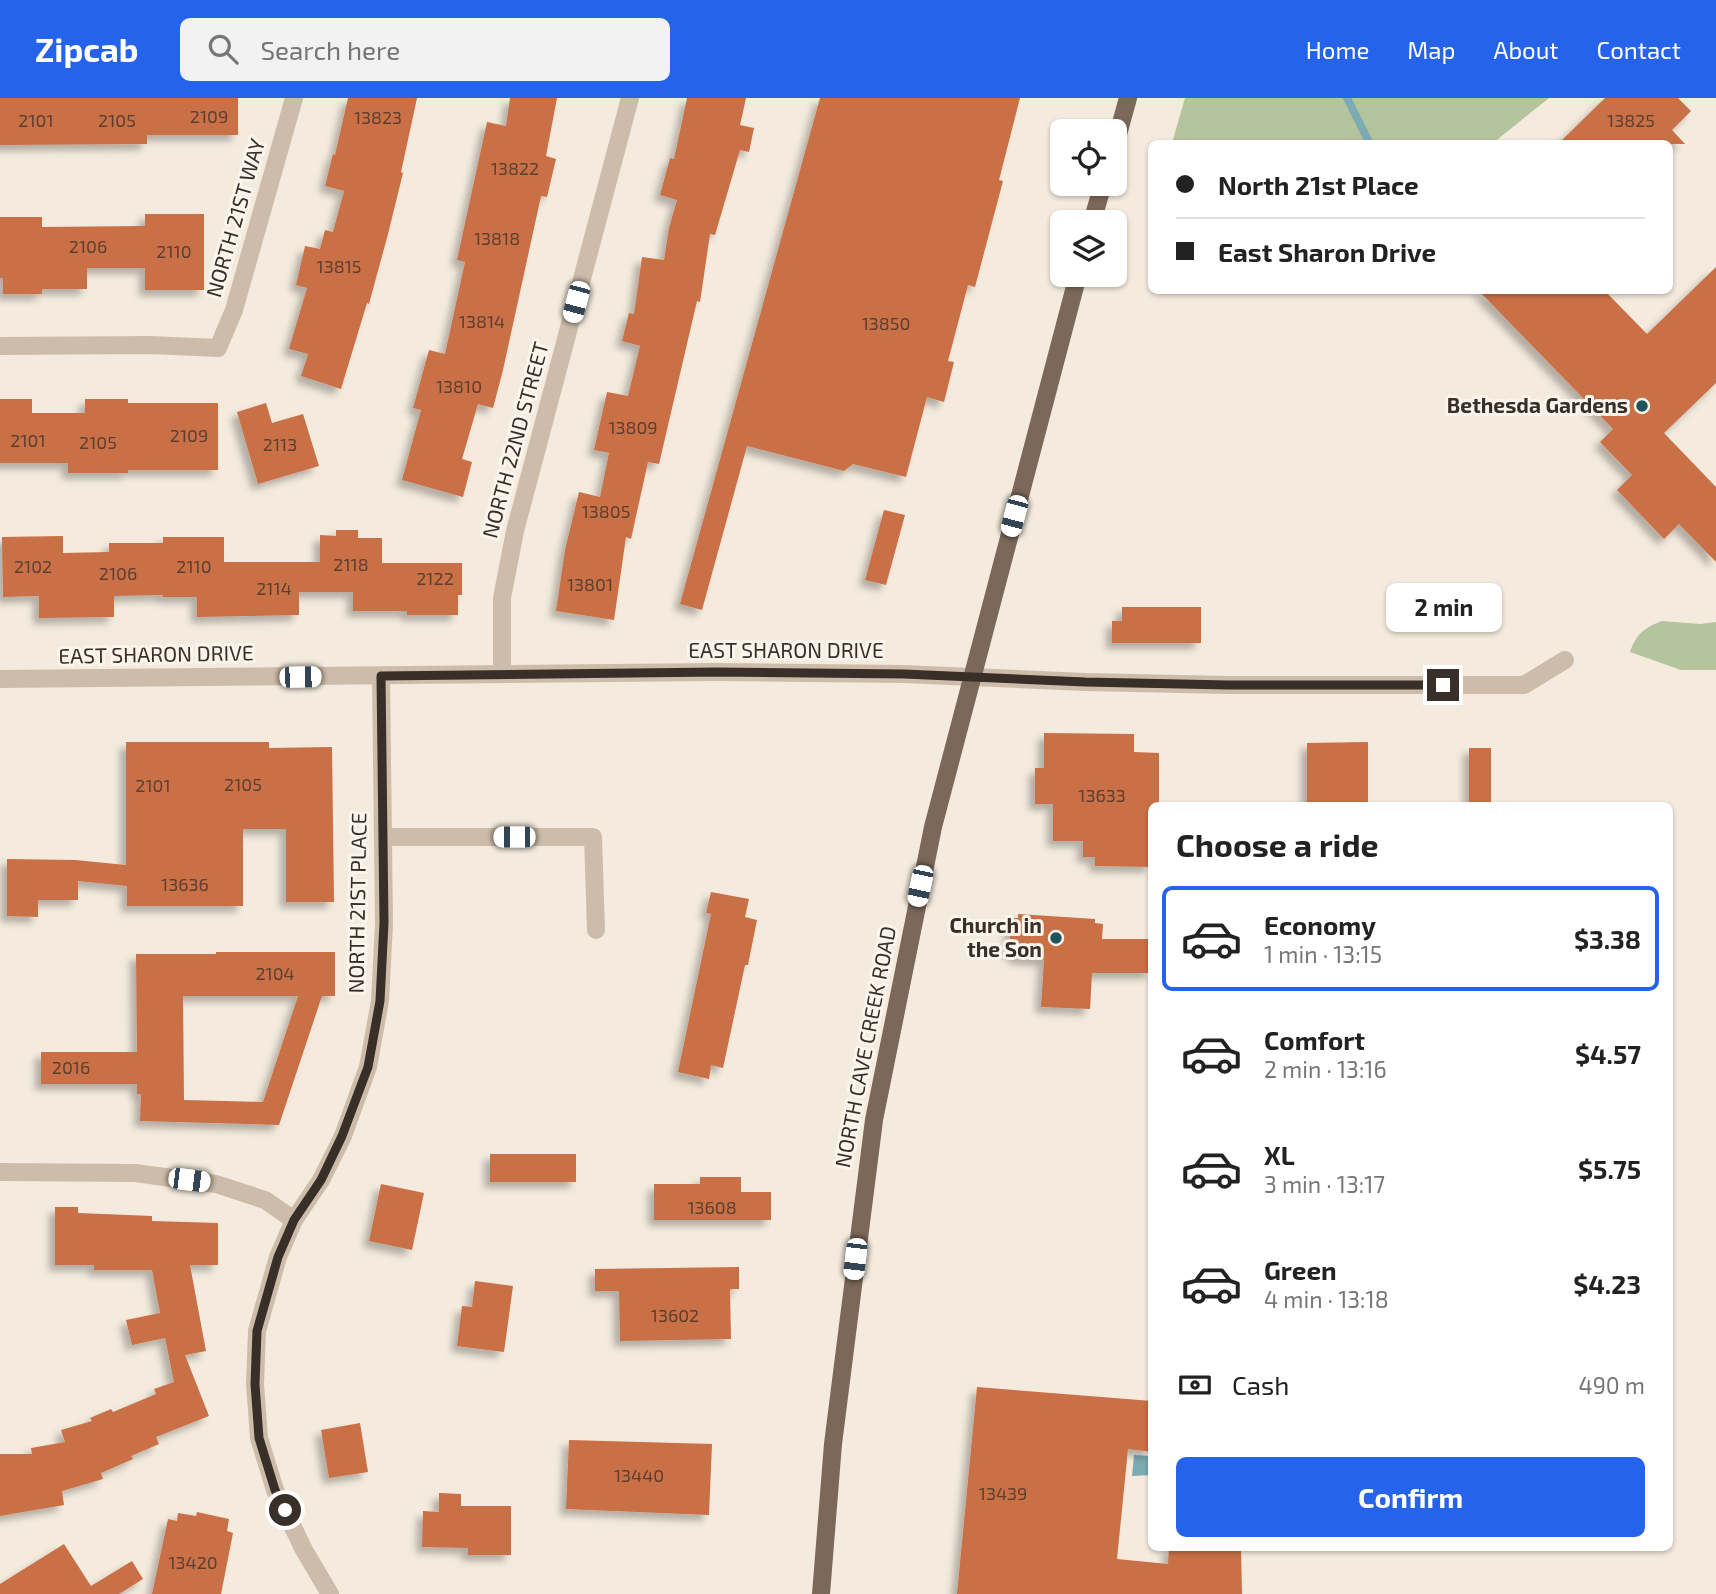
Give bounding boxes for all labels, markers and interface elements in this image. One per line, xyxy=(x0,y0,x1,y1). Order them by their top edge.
search box xyxy=(180,18,670,81)
text: Zipcab xyxy=(35,29,138,69)
icon: search xyxy=(204,30,242,68)
text: Search here xyxy=(260,34,400,65)
text: Home xyxy=(1306,35,1369,64)
text: Map xyxy=(1407,35,1455,64)
text: About xyxy=(1493,35,1559,64)
text: Contact xyxy=(1597,35,1681,64)
house number: 2109 xyxy=(190,105,228,127)
house number: 13823 xyxy=(354,106,402,128)
house number: 2101 xyxy=(18,109,54,131)
house number: 2105 xyxy=(98,109,136,131)
house number: 13825 xyxy=(1607,109,1655,131)
map controls xyxy=(1050,119,1127,287)
button: locate xyxy=(1050,119,1127,196)
street label: NORTH 21ST WAY xyxy=(200,135,269,300)
house number: 13822 xyxy=(491,157,539,179)
text: North 21st Place xyxy=(1218,169,1419,200)
button: layers xyxy=(1050,210,1127,287)
house number: 13818 xyxy=(474,227,520,249)
house number: 2106 xyxy=(69,235,107,257)
text: East Sharon Drive xyxy=(1218,236,1436,267)
house number: 2110 xyxy=(156,240,192,262)
house number: 13815 xyxy=(317,255,361,277)
car xyxy=(561,279,592,325)
house number: 13814 xyxy=(459,310,505,332)
house number: 13850 xyxy=(862,312,910,334)
street label: NORTH 22ND STREET xyxy=(476,339,553,541)
house number: 13810 xyxy=(436,375,482,397)
place label: Bethesda Gardens xyxy=(1447,392,1628,417)
marker: Bethesda Gardens xyxy=(1634,398,1650,414)
house number: 13809 xyxy=(608,416,658,438)
house number: 2109 xyxy=(170,424,208,446)
house number: 2101 xyxy=(10,429,46,451)
house number: 2105 xyxy=(79,431,117,453)
house number: 2113 xyxy=(263,433,297,455)
car xyxy=(999,493,1030,539)
house number: 13805 xyxy=(582,500,630,522)
house number: 2118 xyxy=(333,553,369,575)
house number: 2102 xyxy=(14,555,52,577)
house number: 2110 xyxy=(176,555,212,577)
house number: 2106 xyxy=(99,562,137,584)
house number: 2122 xyxy=(416,567,454,589)
house number: 13801 xyxy=(567,573,613,595)
house number: 2114 xyxy=(256,577,292,599)
callout: 2 min xyxy=(1385,584,1501,632)
text: 2 min xyxy=(1415,593,1473,621)
street label: EAST SHARON DRIVE xyxy=(688,637,884,662)
street label: EAST SHARON DRIVE xyxy=(58,639,254,668)
car xyxy=(279,666,322,688)
route end xyxy=(1427,669,1459,701)
house number: 2105 xyxy=(224,773,262,795)
house number: 2101 xyxy=(135,774,171,796)
house number: 13633 xyxy=(1078,784,1126,806)
street label: NORTH 21ST PLACE xyxy=(342,812,371,994)
text: Choose a ride xyxy=(1176,825,1379,863)
car xyxy=(494,827,536,848)
car xyxy=(906,863,935,909)
house number: 13636 xyxy=(161,873,209,895)
icon: car xyxy=(1180,907,1243,970)
text: Economy xyxy=(1264,909,1376,940)
place label: Church in the Son xyxy=(950,912,1042,961)
text: $3.38 xyxy=(1574,923,1641,954)
street label: NORTH CAVE CREEK ROAD xyxy=(829,924,900,1170)
marker: Church in the Son xyxy=(1048,930,1064,946)
text: 1 min · 13:15 xyxy=(1264,940,1382,968)
house number: 2104 xyxy=(255,962,295,984)
icon: car xyxy=(1180,1022,1243,1085)
text: Comfort xyxy=(1264,1024,1365,1055)
text: $4.57 xyxy=(1575,1038,1641,1069)
text: 2 min · 13:16 xyxy=(1264,1055,1387,1083)
house number: 2016 xyxy=(52,1056,90,1078)
icon: car xyxy=(1180,1137,1243,1200)
text: XL xyxy=(1264,1139,1295,1170)
text: $5.75 xyxy=(1578,1153,1641,1184)
car xyxy=(167,1167,212,1193)
text: 3 min · 13:17 xyxy=(1264,1170,1385,1198)
house number: 13608 xyxy=(687,1196,737,1218)
car xyxy=(843,1237,868,1281)
icon: car xyxy=(1180,1252,1243,1315)
text: Green xyxy=(1264,1254,1337,1285)
text: $4.23 xyxy=(1573,1268,1641,1299)
text: 4 min · 13:18 xyxy=(1264,1285,1389,1313)
house number: 13602 xyxy=(651,1304,699,1326)
icon: cash xyxy=(1176,1366,1214,1404)
text: Cash xyxy=(1232,1369,1289,1400)
text: 490 m xyxy=(1579,1371,1645,1399)
button: Confirm xyxy=(1176,1457,1645,1537)
house number: 13440 xyxy=(614,1464,664,1486)
house number: 13439 xyxy=(979,1482,1027,1504)
route start xyxy=(269,1494,301,1526)
house number: 13420 xyxy=(168,1551,218,1573)

